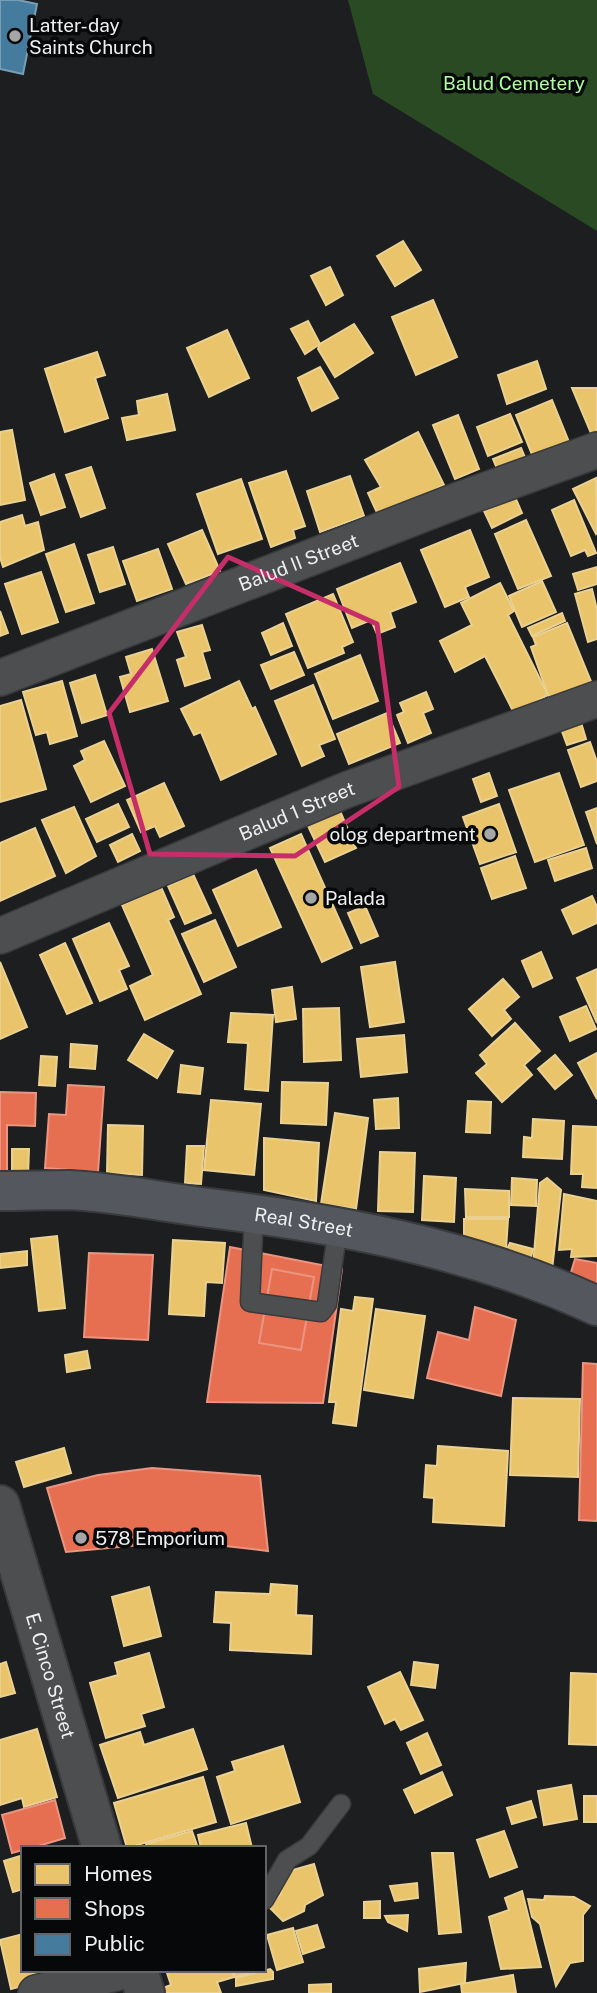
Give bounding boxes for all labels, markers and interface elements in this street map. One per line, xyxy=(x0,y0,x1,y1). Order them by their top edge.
place label: Latter-day Saints Church xyxy=(29,14,153,58)
marker: Latter-day Saints Church xyxy=(7,28,23,44)
park label: Balud Cemetery xyxy=(443,72,585,94)
street label: Balud II Street xyxy=(235,529,361,595)
street label: Balud 1 Street xyxy=(235,777,358,845)
place label: olog department xyxy=(330,823,476,845)
marker: olog department xyxy=(482,826,498,842)
place label: Palada xyxy=(325,887,385,909)
marker: Palada xyxy=(303,890,319,906)
street label: Real Street xyxy=(253,1203,355,1241)
place label: 578 Emporium xyxy=(95,1527,225,1549)
marker: 578 Emporium xyxy=(73,1530,89,1546)
street label: E. Cinco Street xyxy=(22,1610,80,1741)
legend xyxy=(21,1846,266,1972)
text: Homes xyxy=(84,1861,152,1886)
text: Shops xyxy=(84,1896,145,1921)
text: Public xyxy=(84,1931,145,1956)

